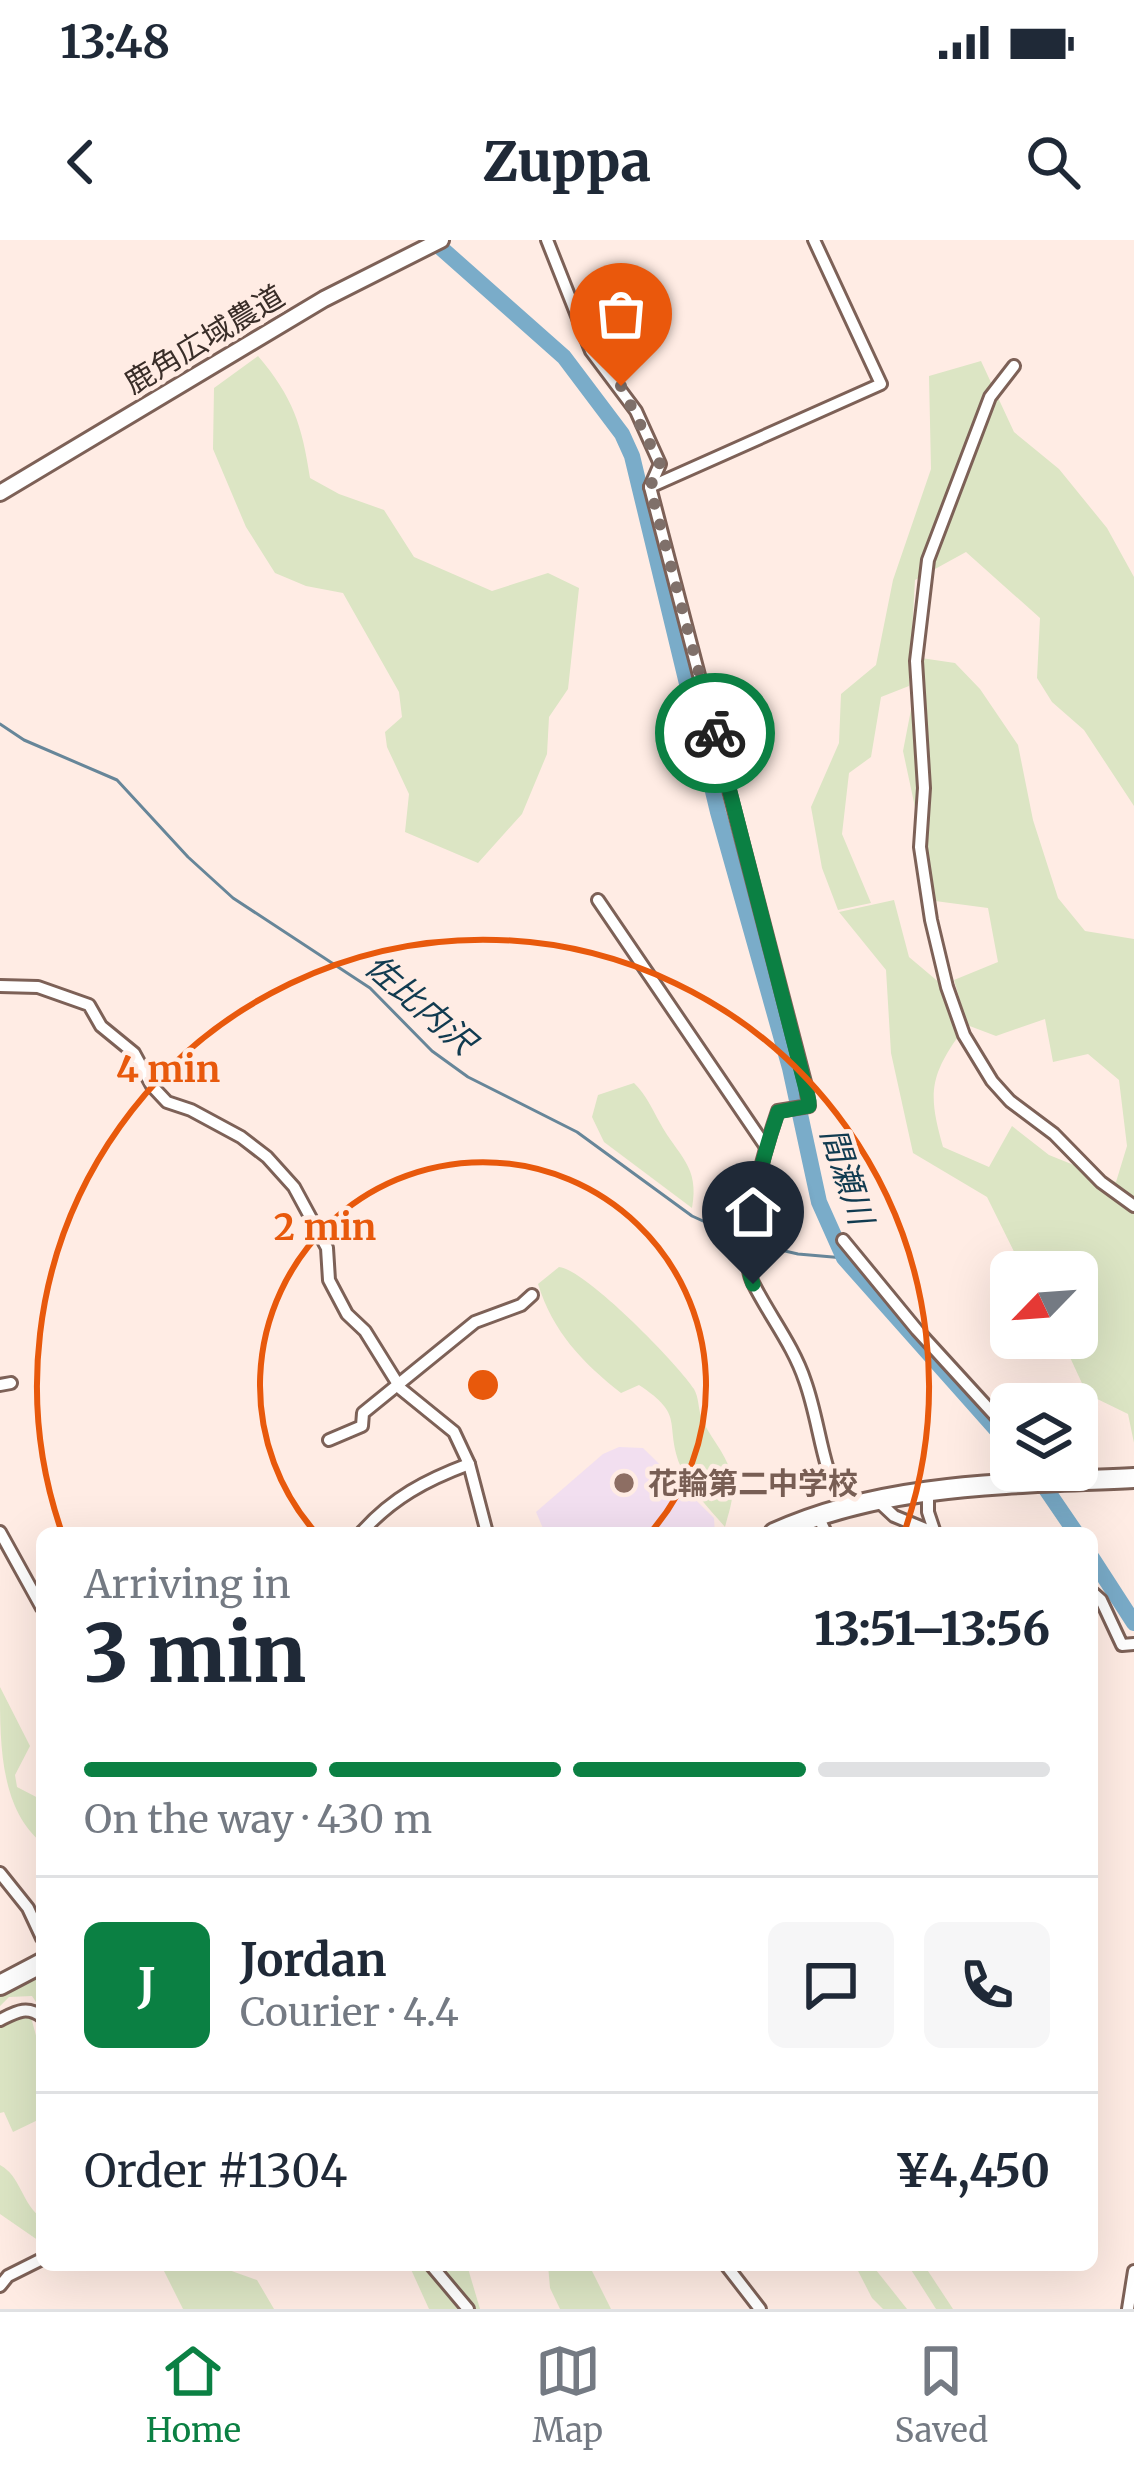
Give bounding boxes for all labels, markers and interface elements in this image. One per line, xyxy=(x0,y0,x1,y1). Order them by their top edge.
text: 13:48 xyxy=(60,14,170,70)
text: Zuppa xyxy=(483,128,651,196)
icon: back xyxy=(48,129,114,195)
icon: search xyxy=(1020,129,1086,195)
pin xyxy=(570,263,672,386)
street label: 鹿角広域農道 xyxy=(117,276,291,402)
icon: bag xyxy=(588,281,654,347)
courier xyxy=(655,673,775,793)
icon: bike xyxy=(682,700,748,766)
water label: 佐比内沢 xyxy=(357,945,486,1065)
text: 4 min xyxy=(116,1047,220,1092)
water label: 間瀬川 xyxy=(812,1123,883,1232)
pin xyxy=(702,1161,804,1284)
icon: home xyxy=(720,1179,786,1245)
text: 2 min xyxy=(274,1205,376,1250)
north arrow xyxy=(990,1251,1098,1359)
map controls xyxy=(990,1251,1098,1491)
centre of rings xyxy=(462,1364,504,1406)
button: layers xyxy=(990,1383,1098,1491)
place label: 花輪第二中学校 xyxy=(648,1464,858,1502)
marker: 花輪第二中学校 xyxy=(611,1470,637,1496)
text: Arriving in xyxy=(84,1560,291,1609)
text: 13:51–13:56 xyxy=(814,1601,1050,1657)
text: 3 min xyxy=(84,1605,306,1703)
text: On the way · 430 m xyxy=(84,1795,432,1844)
button: chat xyxy=(768,1922,894,2048)
button: phone xyxy=(924,1922,1050,2048)
text: Jordan xyxy=(240,1932,387,1988)
text: J xyxy=(138,1957,156,2013)
text: Courier · 4.4 xyxy=(240,1988,459,2037)
text: Order #1304 xyxy=(84,2143,348,2199)
text: ¥4,450 xyxy=(895,2143,1050,2199)
tab: Home xyxy=(146,2338,241,2451)
tab: Map xyxy=(533,2338,603,2451)
tab: Saved xyxy=(895,2338,988,2451)

